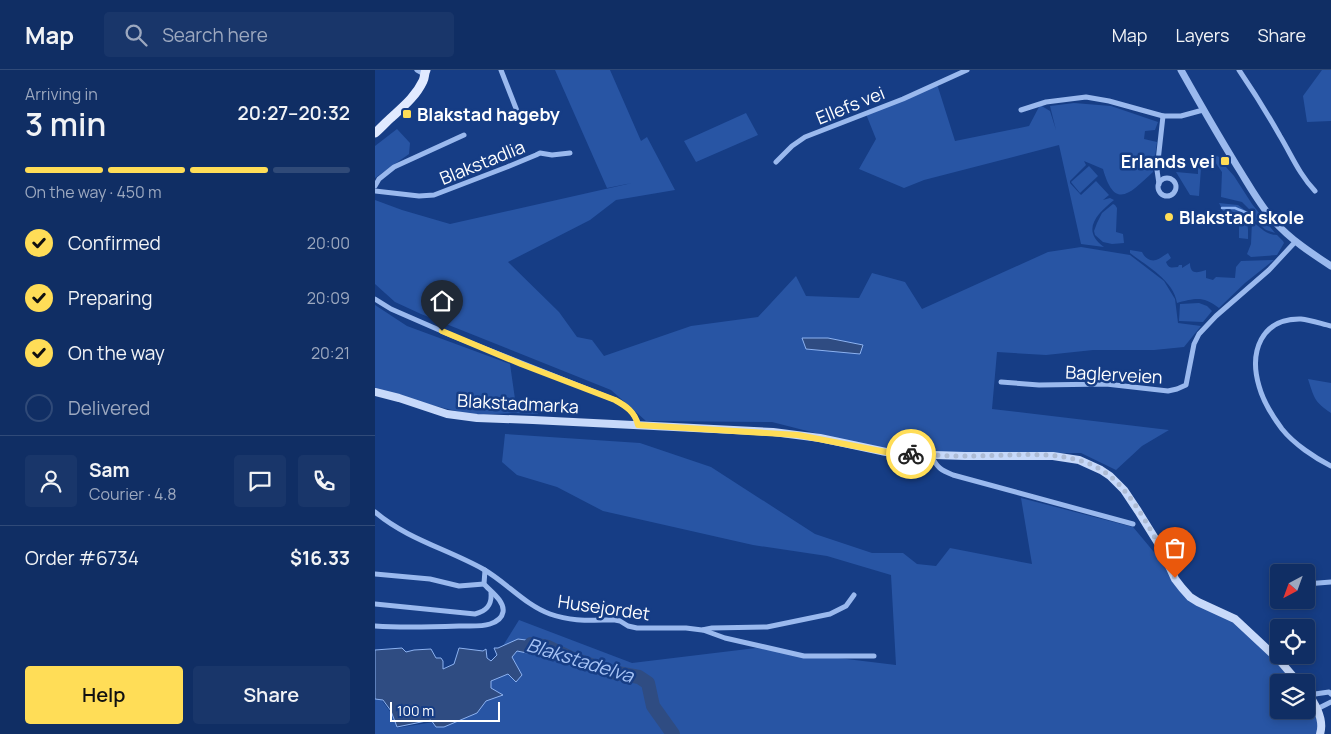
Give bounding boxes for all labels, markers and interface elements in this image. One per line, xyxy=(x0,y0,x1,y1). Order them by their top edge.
search box xyxy=(104,12,454,57)
text: Map xyxy=(25,18,74,51)
icon: search xyxy=(122,21,150,49)
text: Search here xyxy=(162,22,268,48)
text: Map xyxy=(1112,23,1147,47)
text: Layers xyxy=(1175,23,1229,47)
text: Share xyxy=(1257,23,1306,47)
street label: Ellefs vei xyxy=(812,80,888,130)
text: Arriving in xyxy=(25,83,98,105)
text: 20:27–20:32 xyxy=(238,100,350,126)
text: 3 min xyxy=(25,102,106,146)
place label: Blakstad hageby xyxy=(417,102,560,126)
marker: Blakstad hageby xyxy=(401,108,413,120)
street label: Blakstadlia xyxy=(436,134,528,190)
place label: Erlands vei xyxy=(1121,149,1215,173)
marker: Erlands vei xyxy=(1219,155,1231,167)
text: On the way · 450 m xyxy=(25,181,162,203)
place label: Blakstad skole xyxy=(1179,205,1304,229)
marker: Blakstad skole xyxy=(1163,211,1175,223)
icon: check xyxy=(25,229,53,257)
text: Confirmed xyxy=(68,230,161,256)
text: 20:00 xyxy=(307,232,350,254)
pin xyxy=(421,280,463,331)
icon: check xyxy=(25,284,53,312)
text: Preparing xyxy=(68,285,153,311)
text: 20:09 xyxy=(307,287,350,309)
icon: home xyxy=(428,287,456,315)
icon: check xyxy=(25,339,53,367)
text: On the way xyxy=(68,340,165,366)
text: 20:21 xyxy=(311,342,350,364)
street label: Baglerveien xyxy=(1065,359,1163,389)
street label: Blakstadmarka xyxy=(456,388,580,418)
text: Delivered xyxy=(68,395,150,421)
courier xyxy=(886,429,936,479)
icon: bike xyxy=(897,440,925,468)
button: person xyxy=(25,455,77,507)
button: chat xyxy=(234,455,286,507)
button: phone xyxy=(298,455,350,507)
text: Sam xyxy=(89,457,130,483)
text: Courier · 4.8 xyxy=(89,483,177,505)
pin xyxy=(1154,527,1196,578)
icon: bag xyxy=(1161,534,1189,562)
text: Order #6734 xyxy=(25,545,139,571)
text: $16.33 xyxy=(290,545,350,571)
north arrow xyxy=(1270,564,1315,609)
map controls xyxy=(1270,564,1315,719)
street label: Husejordet xyxy=(556,589,652,625)
button: locate xyxy=(1270,619,1315,664)
water label: Blakstadelva xyxy=(523,631,638,689)
button: Help xyxy=(25,666,183,724)
button: Share xyxy=(193,666,350,724)
button: layers xyxy=(1270,674,1315,719)
scale bar xyxy=(390,699,500,722)
text: 100 m xyxy=(397,701,434,720)

